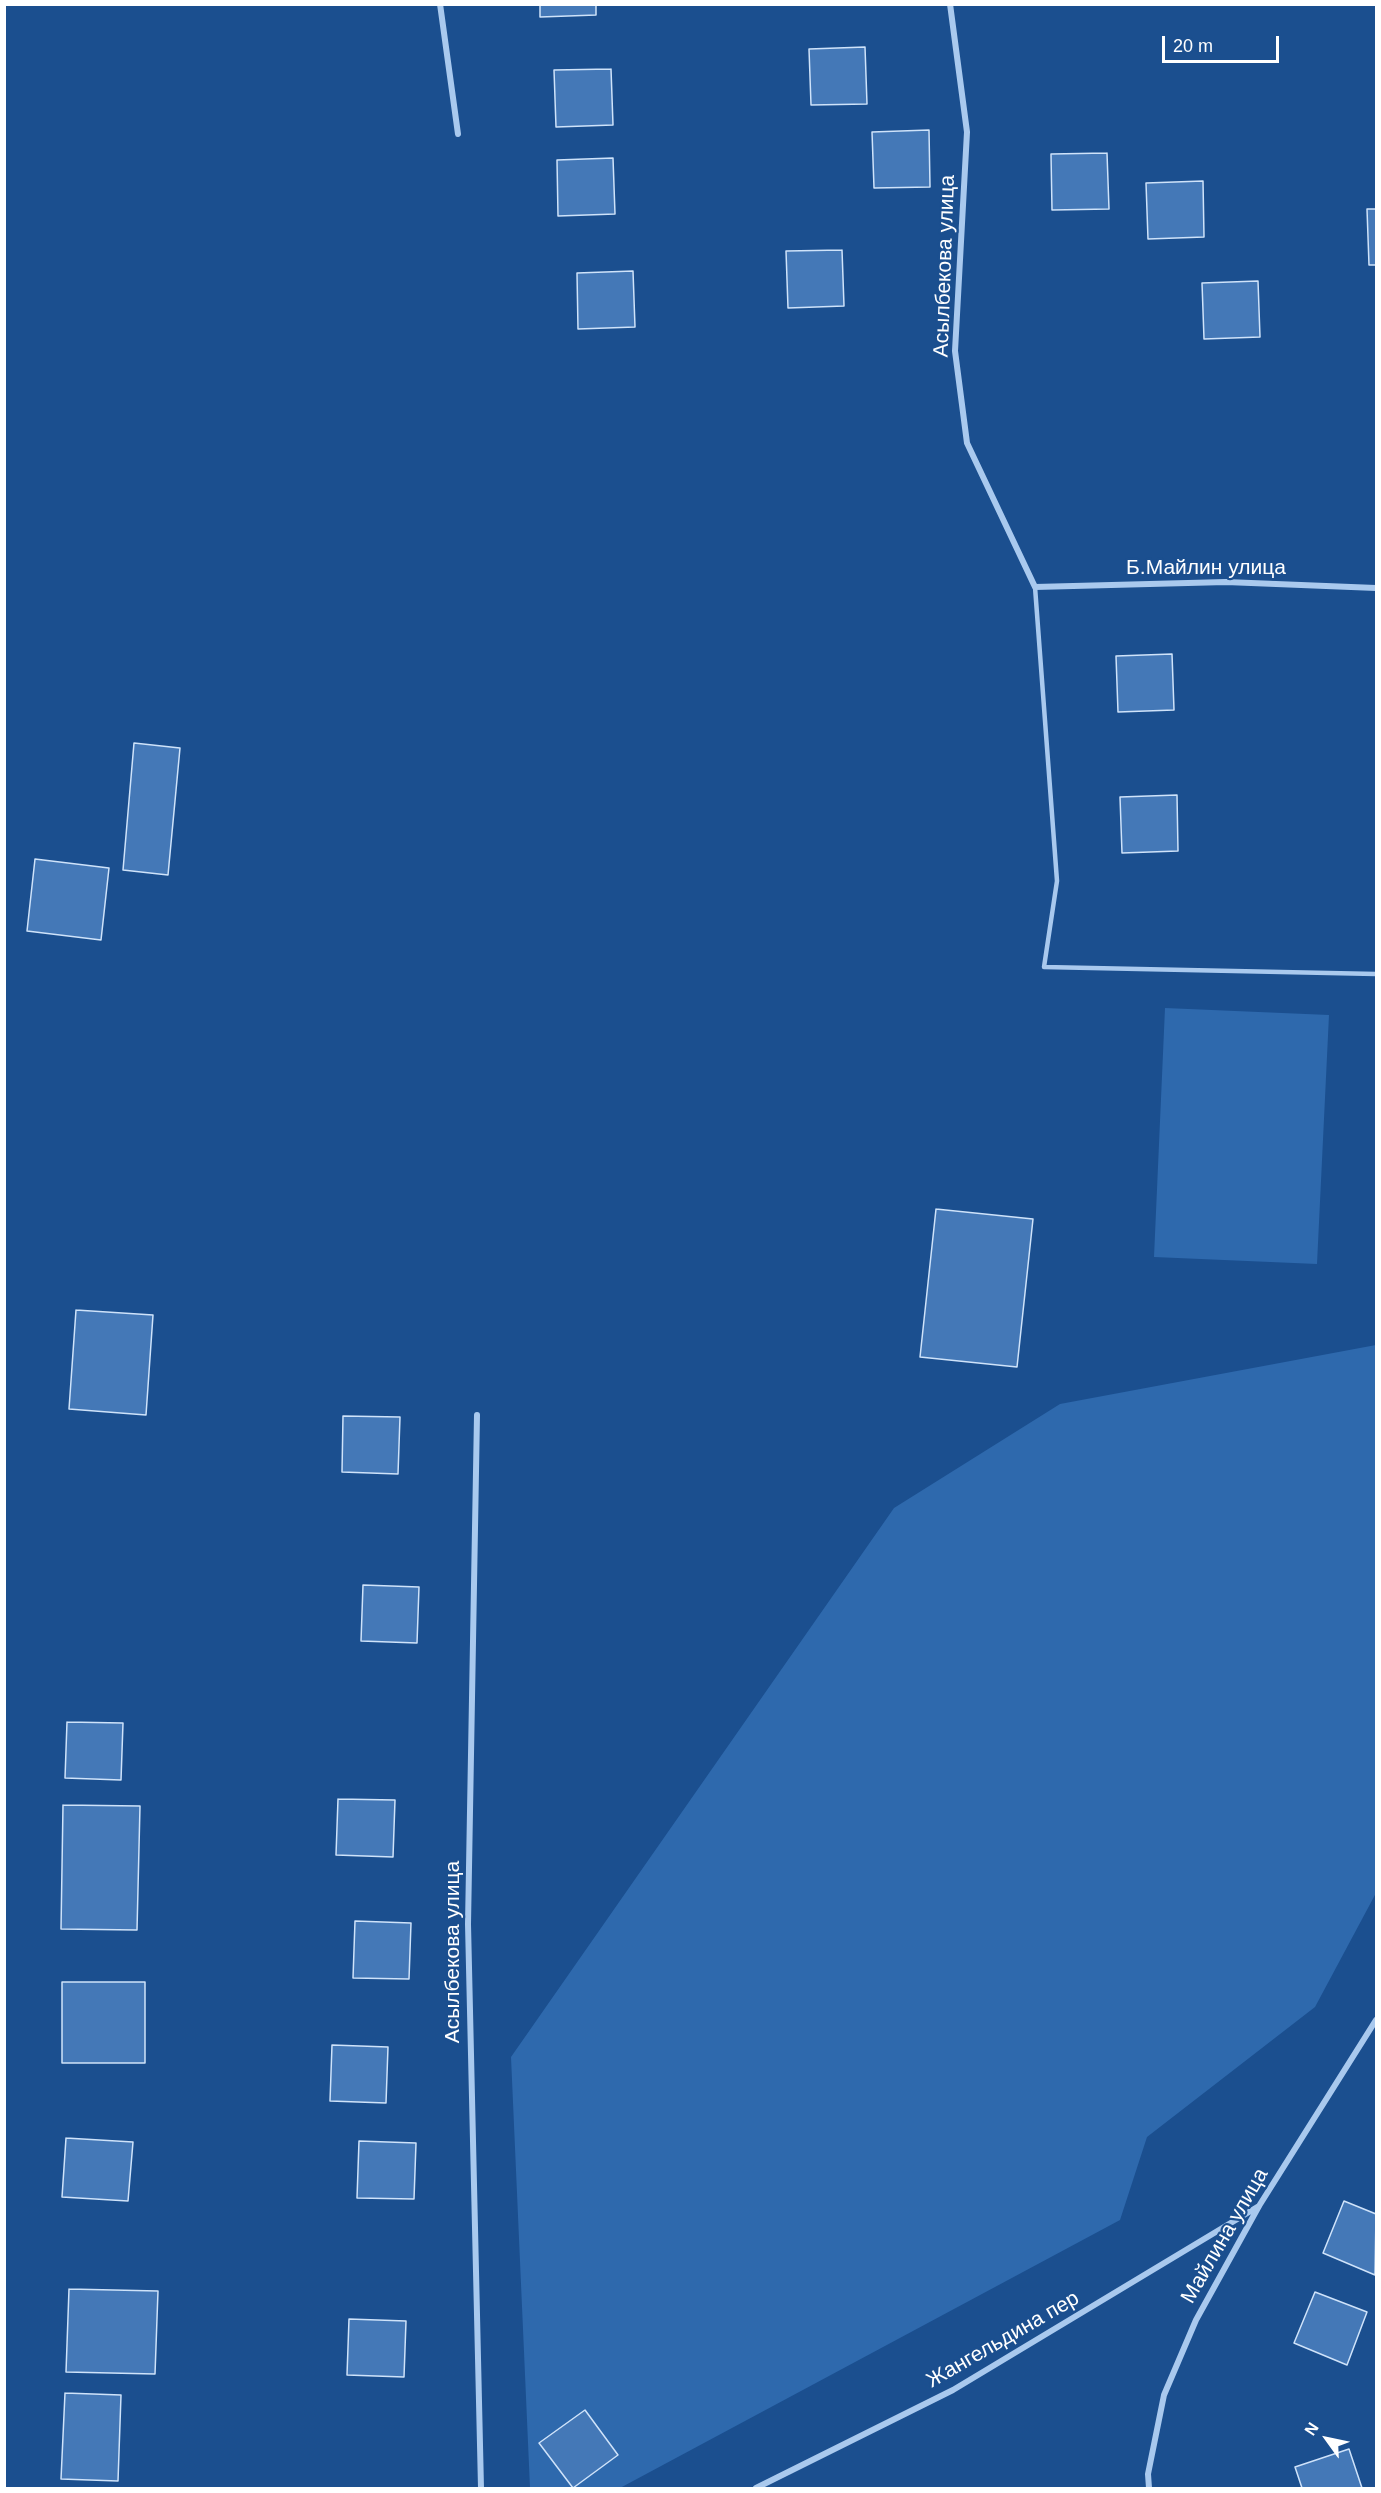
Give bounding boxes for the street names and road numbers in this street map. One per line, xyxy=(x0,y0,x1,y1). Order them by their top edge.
street label: Асылбекова улица xyxy=(929,174,961,358)
street label: Б.Майлин улица xyxy=(1126,555,1286,581)
street label: Асылбекова улица xyxy=(440,1861,466,2043)
street label: Майлина улица xyxy=(1176,2164,1274,2308)
street label: Жангельдина пер xyxy=(922,2286,1084,2394)

